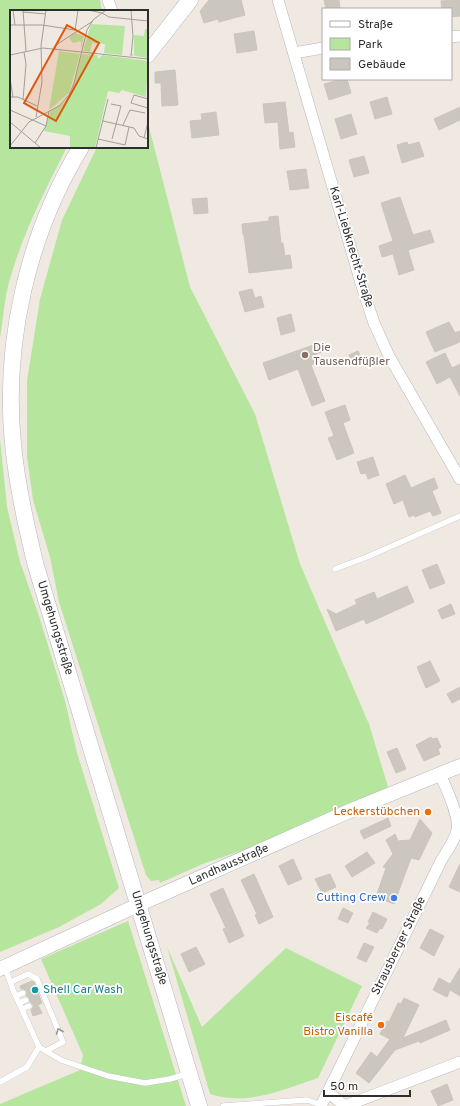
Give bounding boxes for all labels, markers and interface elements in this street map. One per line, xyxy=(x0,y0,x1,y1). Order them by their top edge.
legend xyxy=(322,8,452,80)
inset map xyxy=(10,10,148,148)
text: Straße xyxy=(358,17,393,33)
text: Park xyxy=(358,37,383,53)
text: Gebäude xyxy=(358,57,406,73)
street label: Karl-Liebknecht-Straße xyxy=(325,185,377,309)
place label: Die Tausendfüßler xyxy=(313,340,390,370)
marker: Die Tausendfüßler xyxy=(300,350,310,360)
street label: Umgehungsstraße xyxy=(33,579,77,677)
place label: Leckerstübchen xyxy=(333,804,420,820)
marker: Leckerstübchen xyxy=(423,807,433,817)
street label: Landhausstraße xyxy=(187,840,271,890)
street label: Umgehungsstraße xyxy=(127,889,171,987)
place label: Cutting Crew xyxy=(316,890,386,906)
marker: Cutting Crew xyxy=(389,893,399,903)
street label: Strausberger Straße xyxy=(368,894,430,998)
place label: Shell Car Wash xyxy=(43,982,123,998)
marker: Shell Car Wash xyxy=(30,985,40,995)
place label: Eiscafé Bistro Vanilla xyxy=(303,1010,373,1040)
marker: Eiscafé Bistro Vanilla xyxy=(376,1020,386,1030)
one-way arrow xyxy=(55,1027,63,1034)
scale bar xyxy=(324,1072,410,1098)
text: 50 m xyxy=(330,1079,358,1095)

